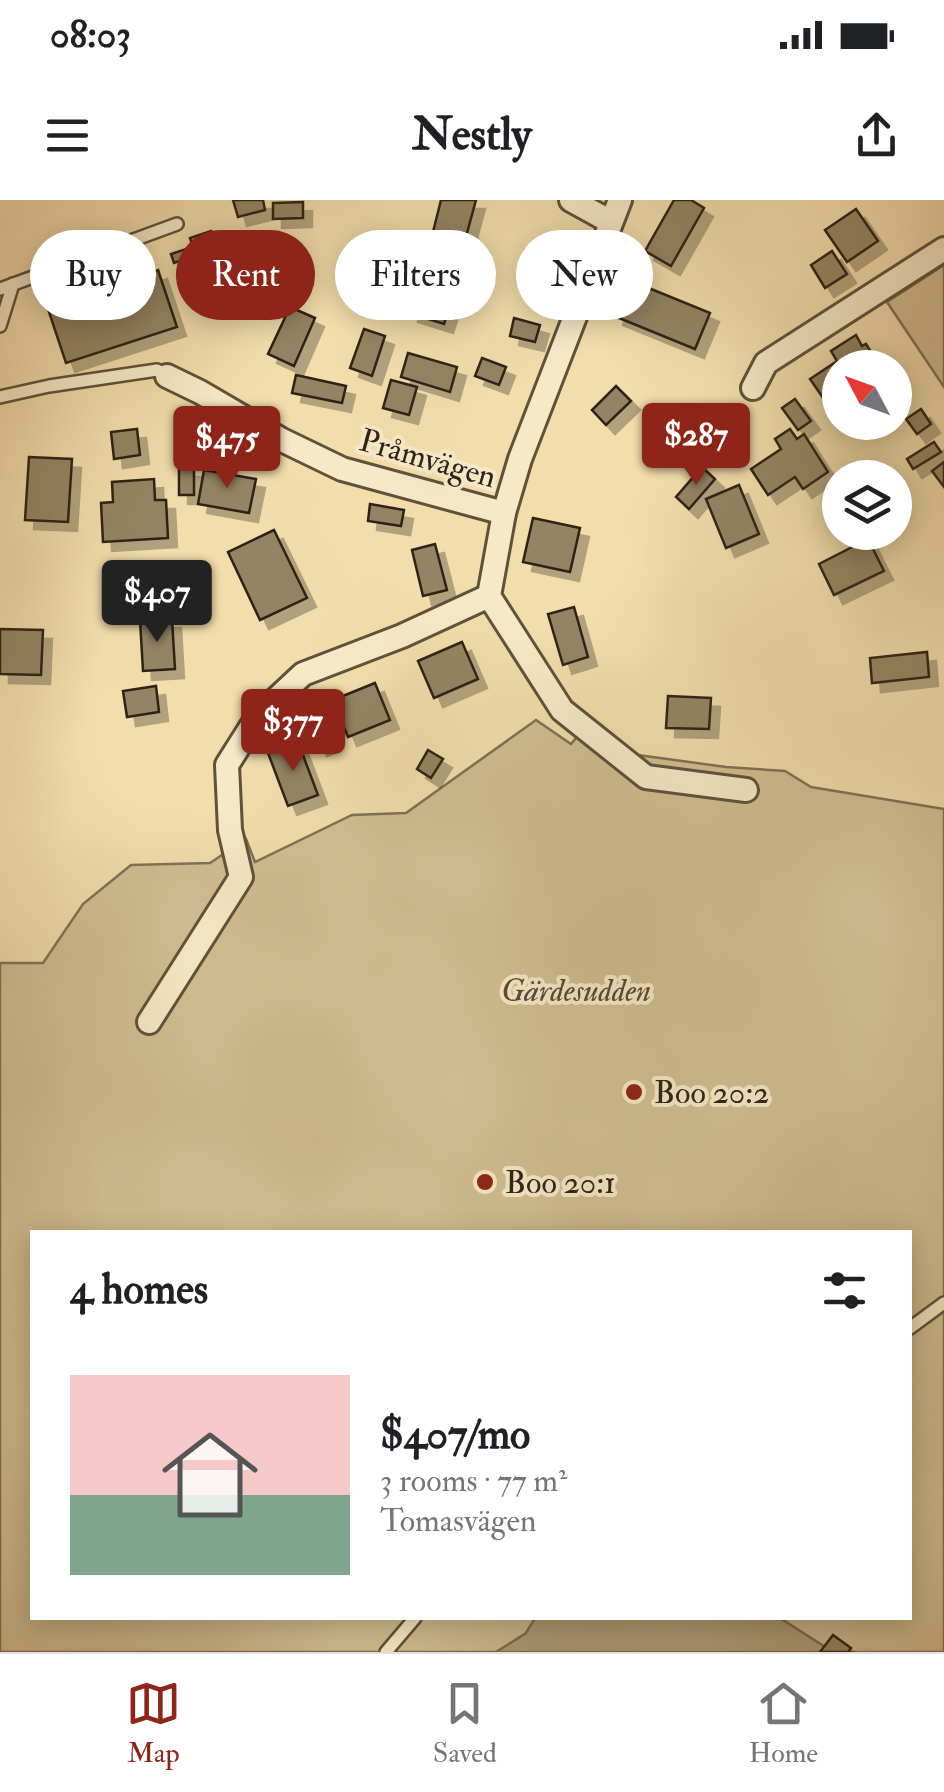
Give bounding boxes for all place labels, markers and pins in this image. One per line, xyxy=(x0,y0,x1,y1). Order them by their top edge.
pin: $287 xyxy=(637,403,755,488)
pin: $475 xyxy=(168,406,286,491)
pin: $407 xyxy=(98,560,216,645)
pin: $377 xyxy=(234,689,352,774)
place label: Boo 20:2 xyxy=(654,1073,769,1113)
marker: Boo 20:2 xyxy=(623,1081,645,1103)
place label: Boo 20:1 xyxy=(505,1163,615,1203)
marker: Boo 20:1 xyxy=(474,1171,496,1193)

